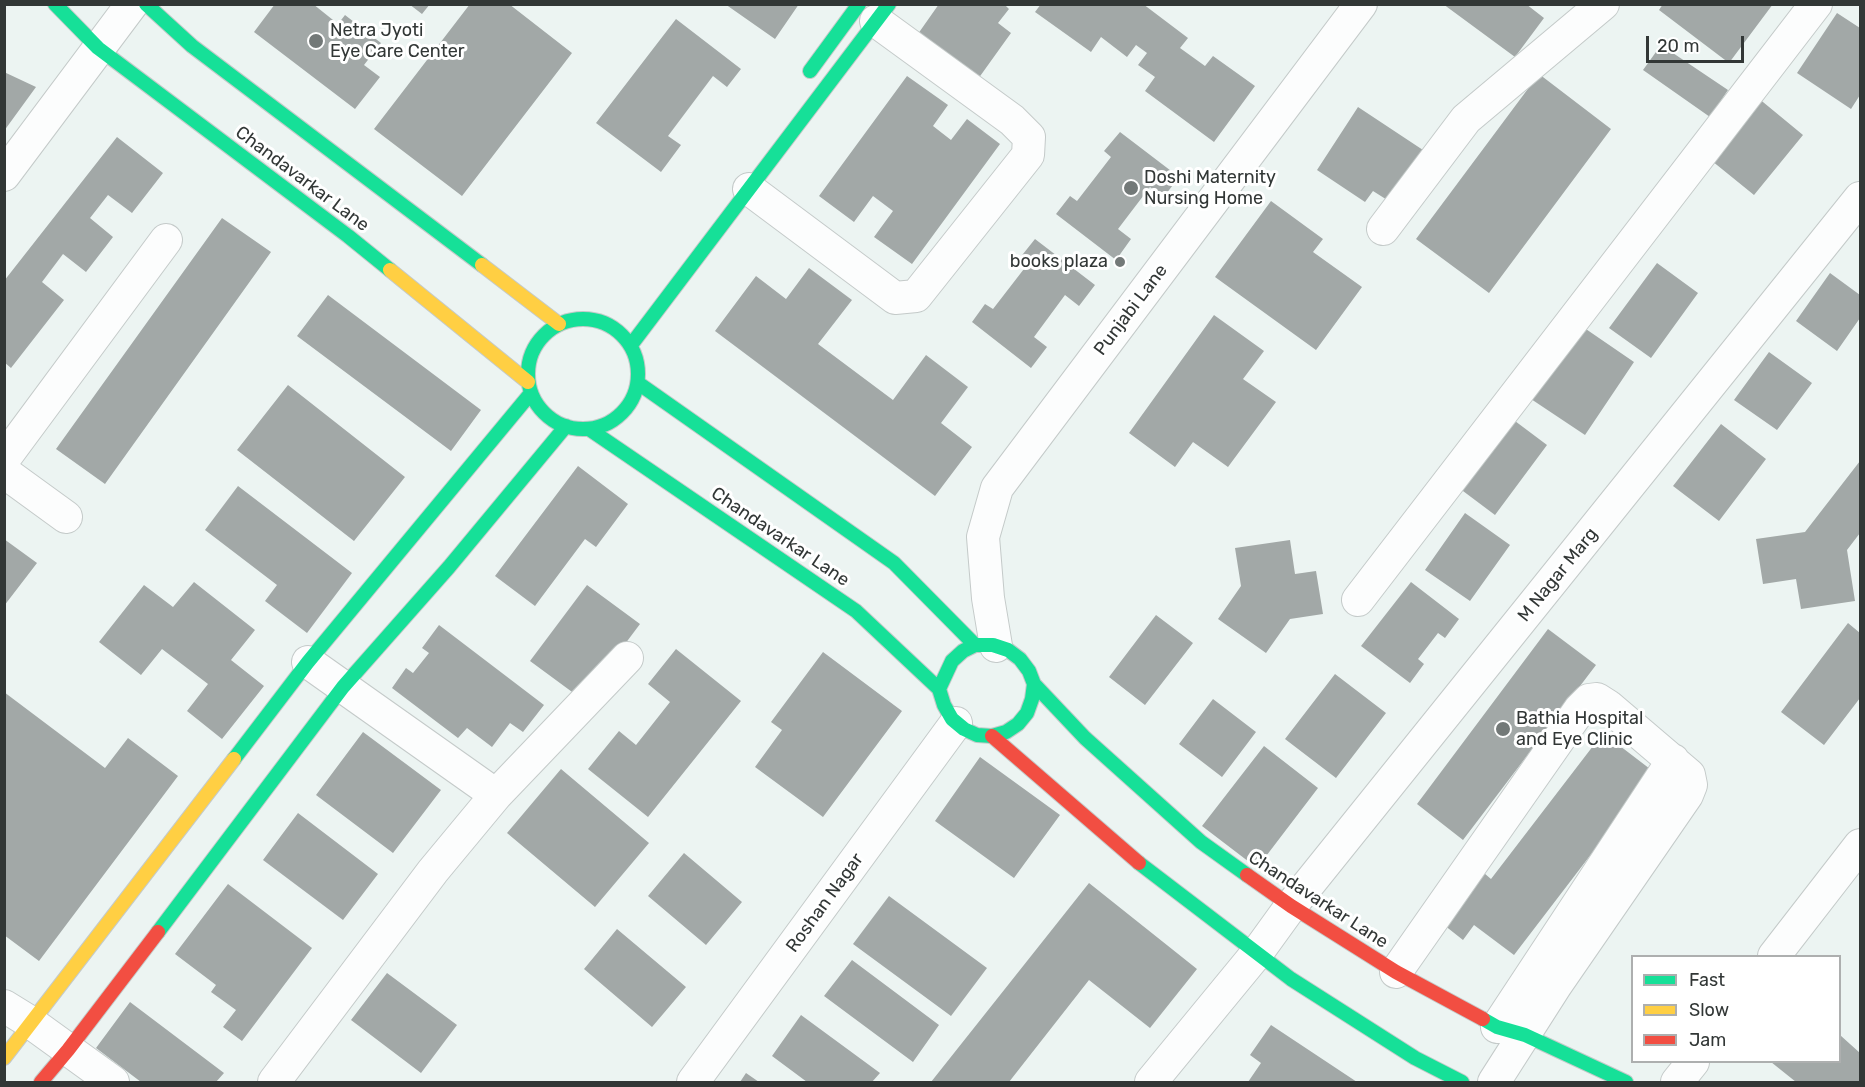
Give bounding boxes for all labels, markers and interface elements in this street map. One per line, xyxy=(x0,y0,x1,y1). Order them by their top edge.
place label: Netra Jyoti Eye Care Center xyxy=(330,20,465,63)
scale bar xyxy=(1649,24,1746,62)
marker: Netra Jyoti Eye Care Center xyxy=(307,32,325,50)
text: 20 m xyxy=(1657,35,1699,57)
street label: Chandavarkar Lane xyxy=(231,122,373,236)
place label: Doshi Maternity Nursing Home xyxy=(1144,167,1276,210)
marker: Doshi Maternity Nursing Home xyxy=(1122,179,1140,197)
place label: books plaza xyxy=(1010,251,1108,273)
marker: books plaza xyxy=(1113,255,1127,269)
street label: Punjabi Lane xyxy=(1090,260,1172,360)
street label: Chandavarkar Lane xyxy=(707,483,853,591)
street label: M Nagar Marg xyxy=(1514,524,1602,626)
place label: Bathia Hospital and Eye Clinic xyxy=(1516,708,1643,750)
marker: Bathia Hospital and Eye Clinic xyxy=(1494,720,1512,738)
street label: Chandavarkar Lane xyxy=(1244,847,1392,953)
street label: Roshan Nagar xyxy=(782,849,868,957)
legend xyxy=(1631,955,1841,1063)
text: Fast xyxy=(1689,969,1725,991)
text: Slow xyxy=(1689,999,1729,1021)
text: Jam xyxy=(1689,1029,1726,1051)

